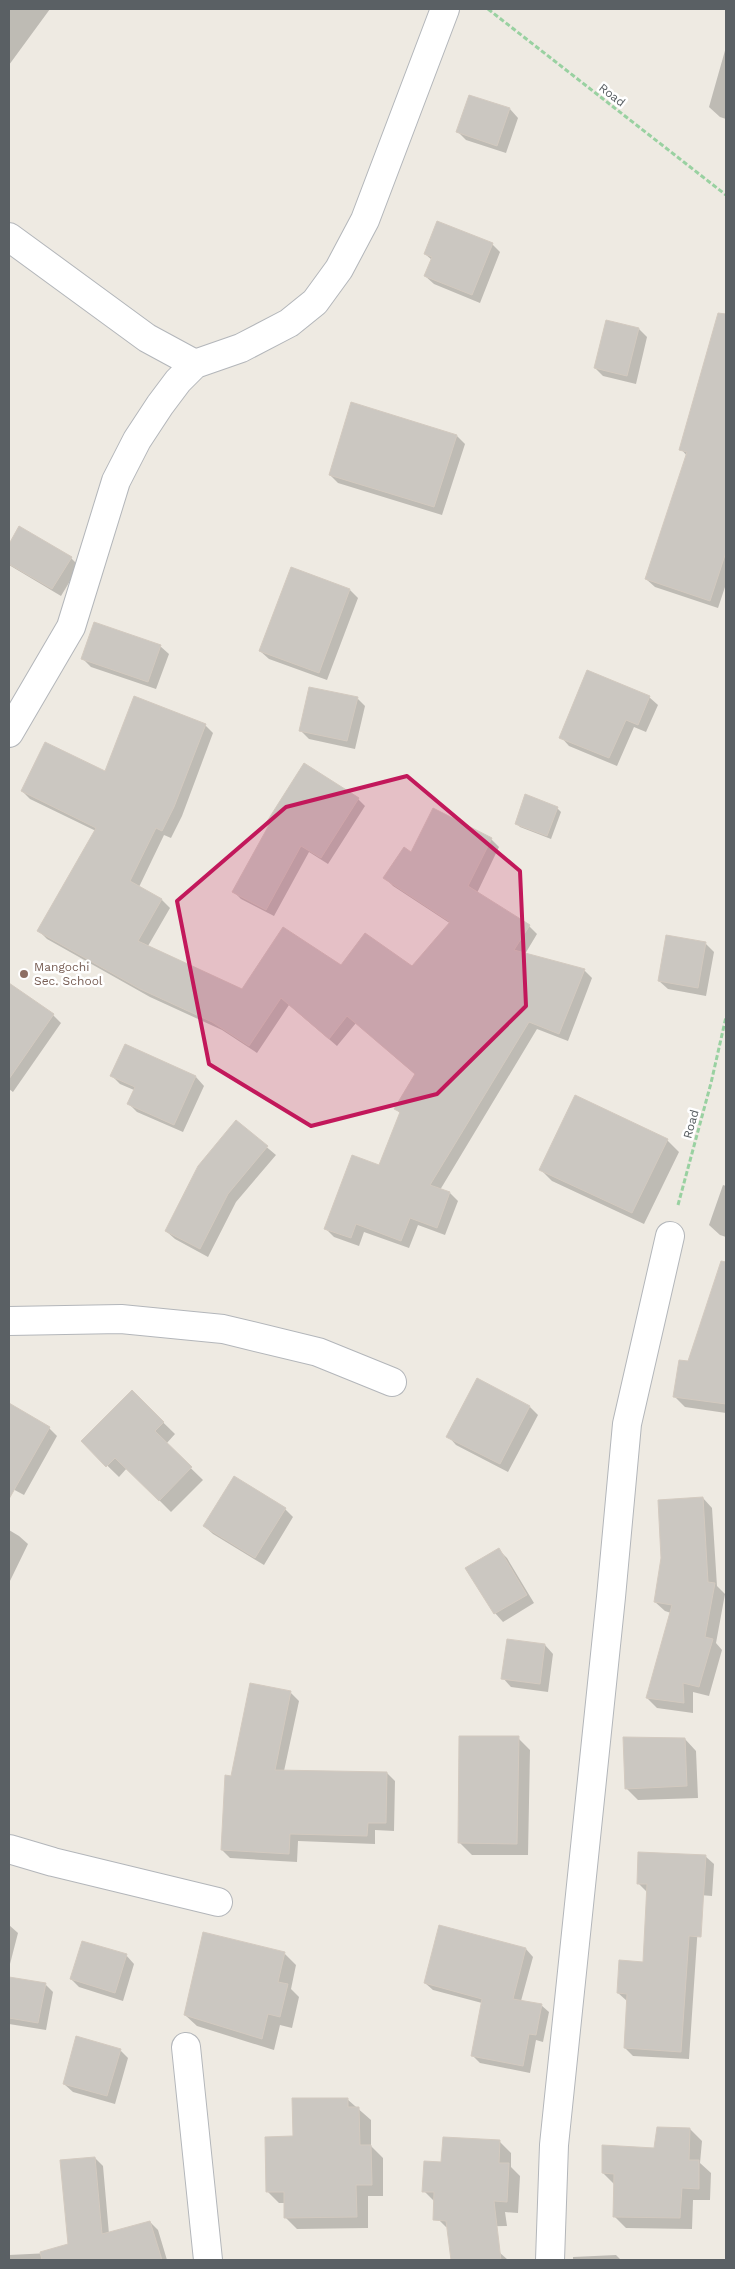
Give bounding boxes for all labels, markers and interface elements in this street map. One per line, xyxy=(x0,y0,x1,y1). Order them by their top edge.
street label: Road xyxy=(596,80,628,110)
place label: Mangochi Sec. School xyxy=(34,960,103,988)
marker: Mangochi Sec. School xyxy=(18,968,30,980)
street label: Road xyxy=(680,1108,702,1140)

